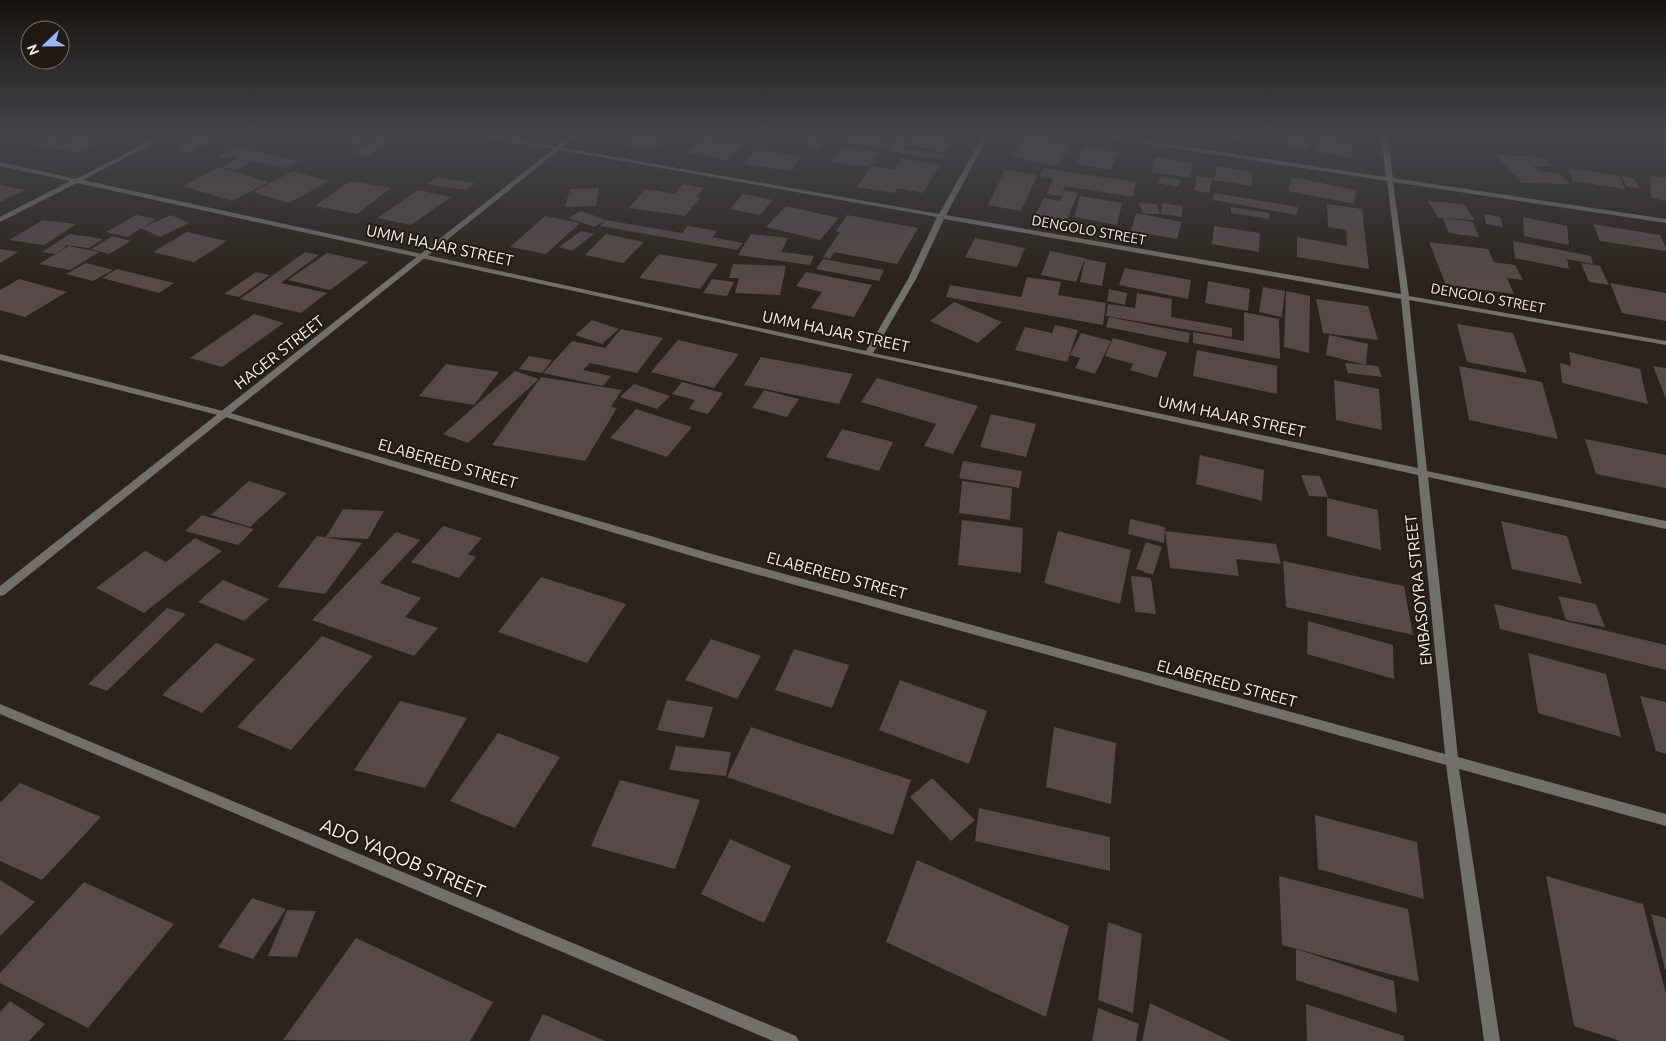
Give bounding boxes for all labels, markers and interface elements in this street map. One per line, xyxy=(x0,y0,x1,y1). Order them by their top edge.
north arrow xyxy=(20,20,70,70)
text: N xyxy=(24,42,42,58)
street label: DENGOLO STREET xyxy=(1031,212,1148,248)
street label: UMM HAJAR STREET xyxy=(365,221,516,269)
street label: DENGOLO STREET xyxy=(1430,280,1547,316)
street label: UMM HAJAR STREET xyxy=(761,307,912,355)
street label: HAGER STREET xyxy=(231,311,327,393)
street label: UMM HAJAR STREET xyxy=(1157,392,1308,440)
street label: ELABEREED STREET xyxy=(376,434,520,492)
street label: EMBASOYRA STREET xyxy=(1401,513,1435,666)
street label: ELABEREED STREET xyxy=(765,548,909,602)
street label: ELABEREED STREET xyxy=(1155,656,1299,710)
street label: ADO YAQOB STREET xyxy=(317,813,489,903)

